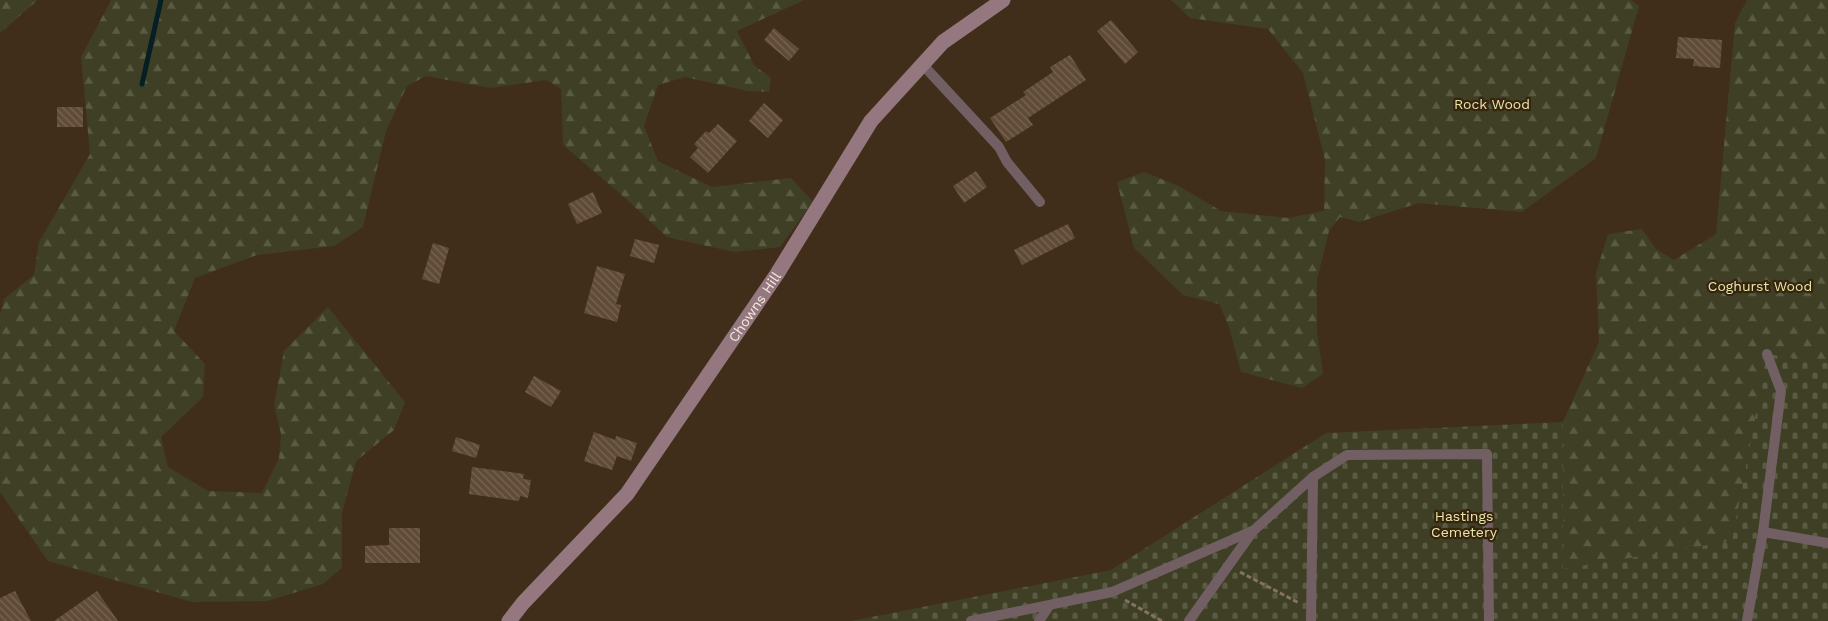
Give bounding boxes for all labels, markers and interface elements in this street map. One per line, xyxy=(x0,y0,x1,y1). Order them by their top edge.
park label: Rock Wood xyxy=(1454,96,1530,112)
street label: Chowns Hill xyxy=(725,268,785,345)
park label: Coghurst Wood xyxy=(1708,278,1812,294)
park label: Hastings Cemetery xyxy=(1431,508,1498,540)

